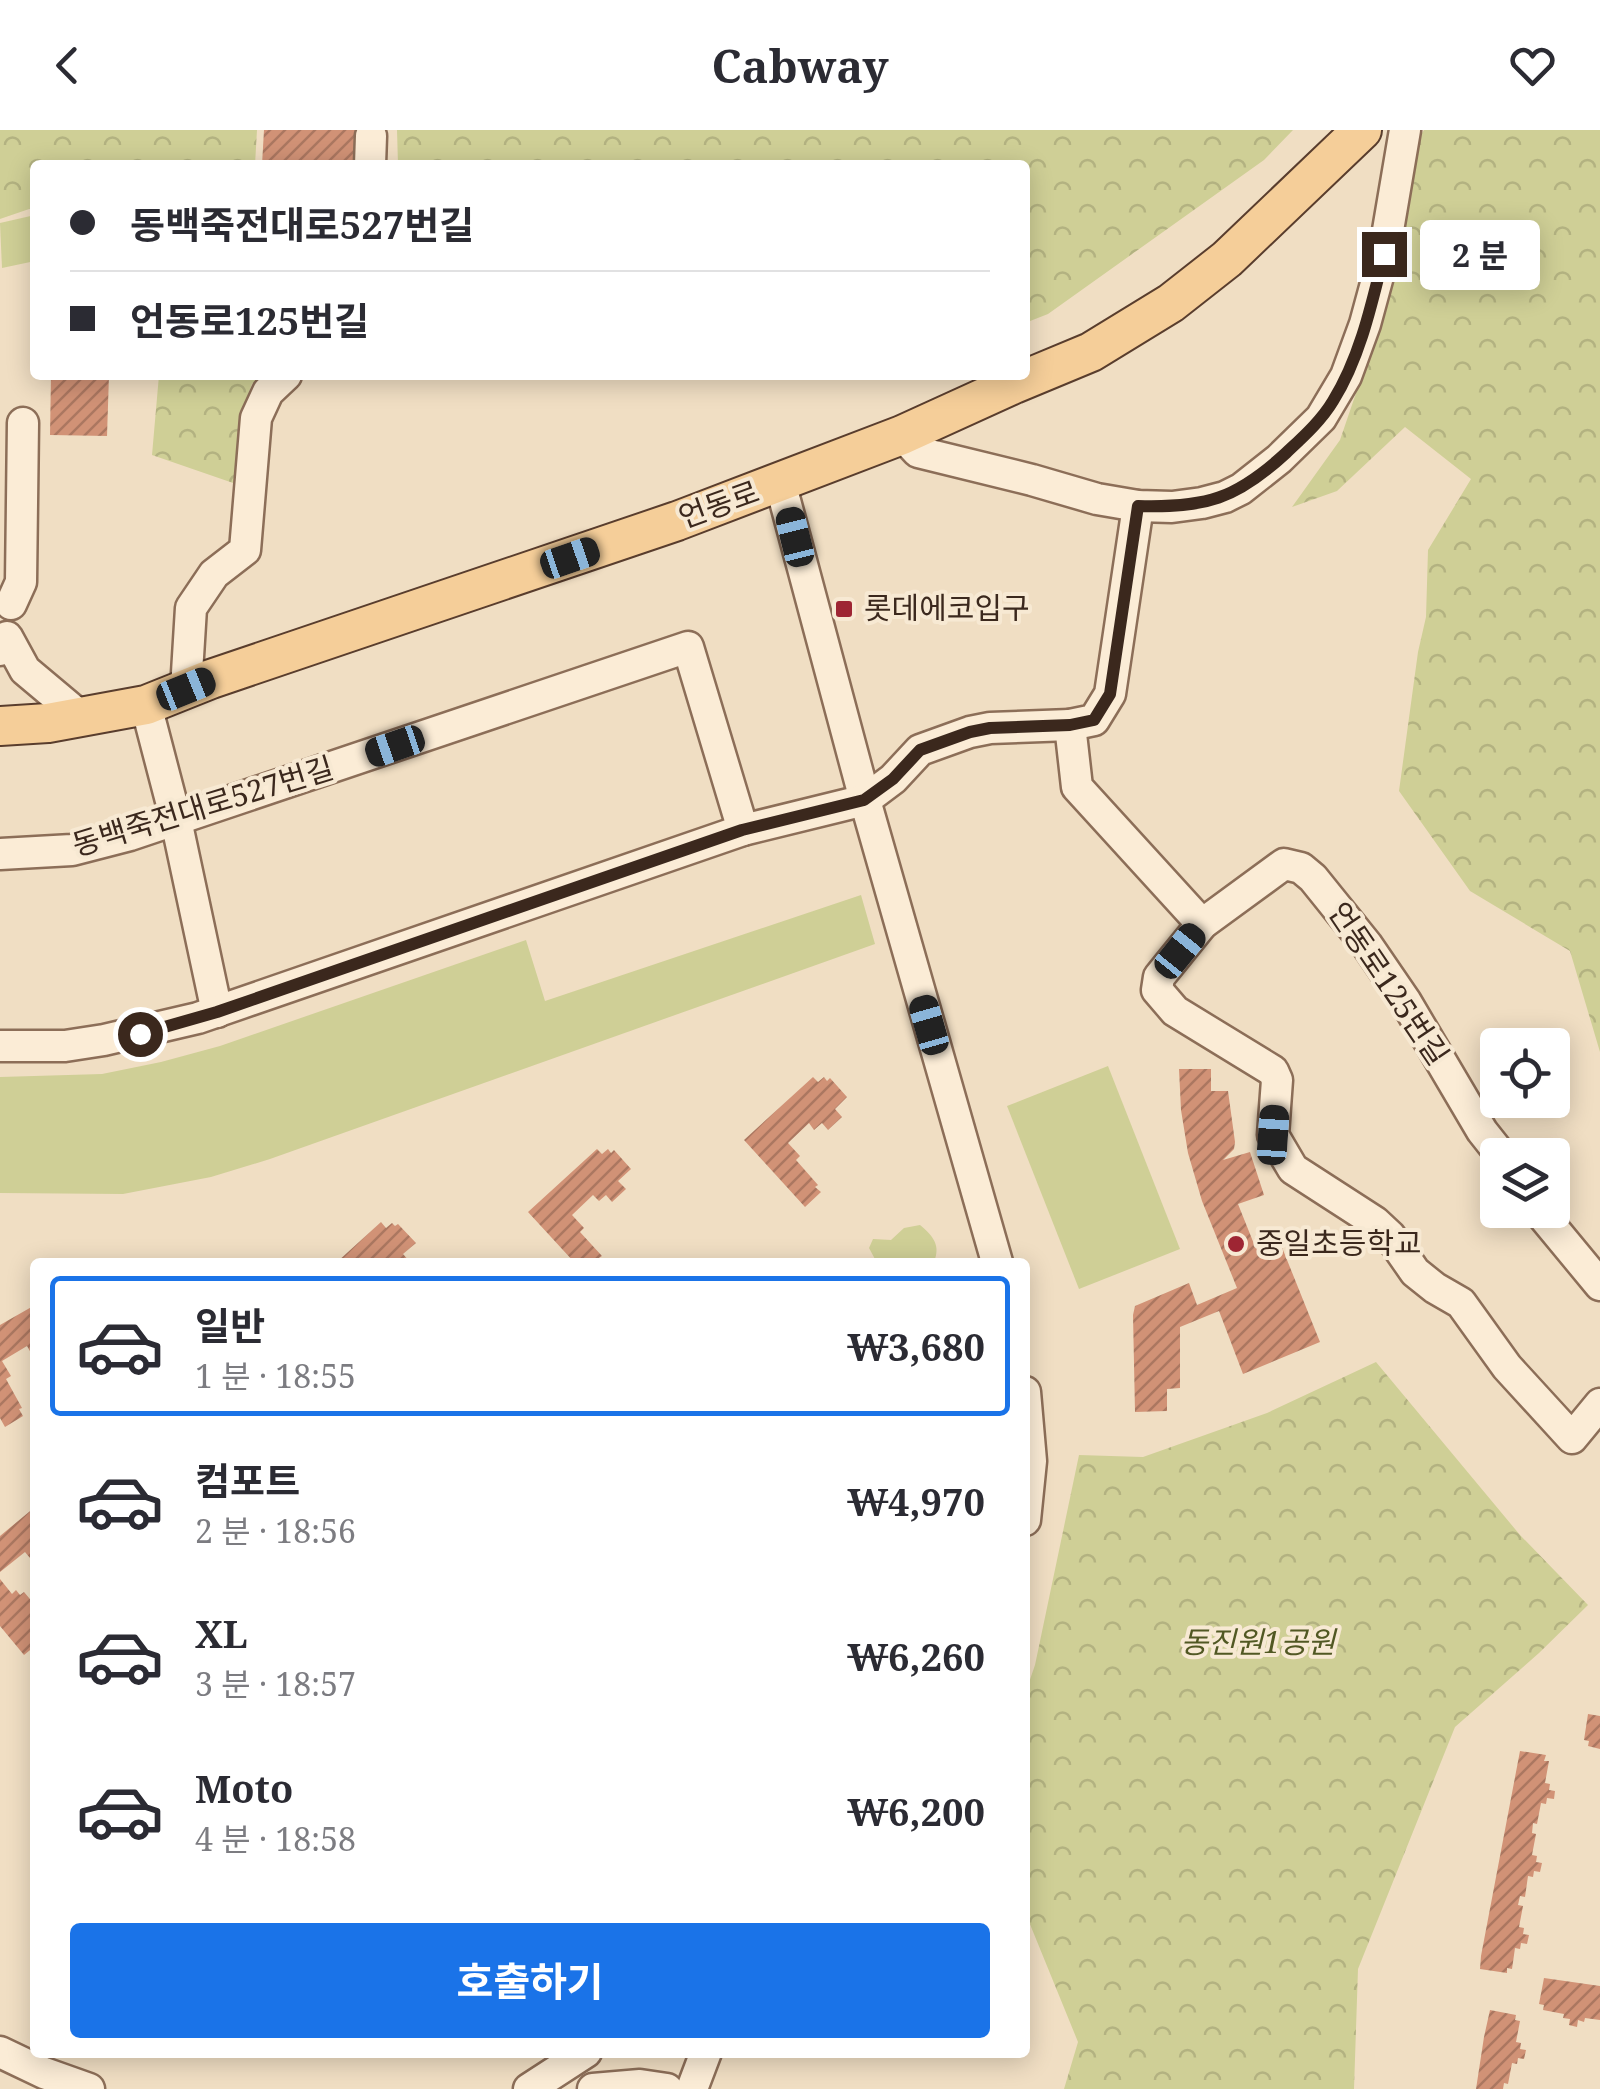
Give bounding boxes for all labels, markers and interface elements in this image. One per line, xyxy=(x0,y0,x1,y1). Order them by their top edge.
text: Cabway xyxy=(712,35,889,96)
icon: back xyxy=(40,38,95,93)
icon: heart xyxy=(1505,38,1560,93)
text: 동백죽전대로527번길 xyxy=(130,198,474,250)
callout: 2 분 xyxy=(1419,219,1539,289)
route end xyxy=(1362,232,1407,277)
text: 2 분 xyxy=(1452,233,1508,276)
text: 언동로125번길 xyxy=(130,294,369,346)
street label: 언동로 xyxy=(673,470,764,537)
car xyxy=(773,504,817,570)
car xyxy=(537,534,603,582)
place label: 롯데에코입구 xyxy=(864,587,1030,628)
marker: 롯데에코입구 xyxy=(833,598,855,620)
car xyxy=(153,664,219,714)
car xyxy=(362,722,428,770)
street label: 동백죽전대로527번길 xyxy=(67,746,338,865)
street label: 언동로125번길 xyxy=(1320,894,1459,1073)
car xyxy=(1149,918,1211,984)
car xyxy=(906,992,952,1058)
route start xyxy=(118,1012,163,1057)
map controls xyxy=(1480,1028,1570,1228)
button: locate xyxy=(1480,1028,1570,1118)
car xyxy=(1256,1104,1290,1166)
button: layers xyxy=(1480,1138,1570,1228)
place label: 중일초등학교 xyxy=(1256,1222,1422,1263)
marker: 중일초등학교 xyxy=(1225,1233,1247,1255)
text: 일반 xyxy=(195,1299,265,1351)
icon: car xyxy=(75,1301,165,1391)
text: ₩3,680 xyxy=(847,1320,985,1372)
text: 1 분 · 18:55 xyxy=(195,1354,356,1397)
text: 컴포트 xyxy=(195,1454,300,1506)
icon: car xyxy=(75,1456,165,1546)
text: ₩4,970 xyxy=(847,1475,985,1527)
text: 2 분 · 18:56 xyxy=(195,1509,356,1552)
text: XL xyxy=(195,1607,248,1659)
icon: car xyxy=(75,1611,165,1701)
park label: 동진원1공원 xyxy=(1181,1621,1338,1662)
text: ₩6,260 xyxy=(847,1630,985,1682)
text: 3 분 · 18:57 xyxy=(195,1662,356,1705)
text: Moto xyxy=(195,1762,293,1814)
icon: car xyxy=(75,1766,165,1856)
text: ₩6,200 xyxy=(847,1785,985,1837)
text: 4 분 · 18:58 xyxy=(195,1817,356,1860)
button: 호출하기 xyxy=(70,1923,990,2038)

